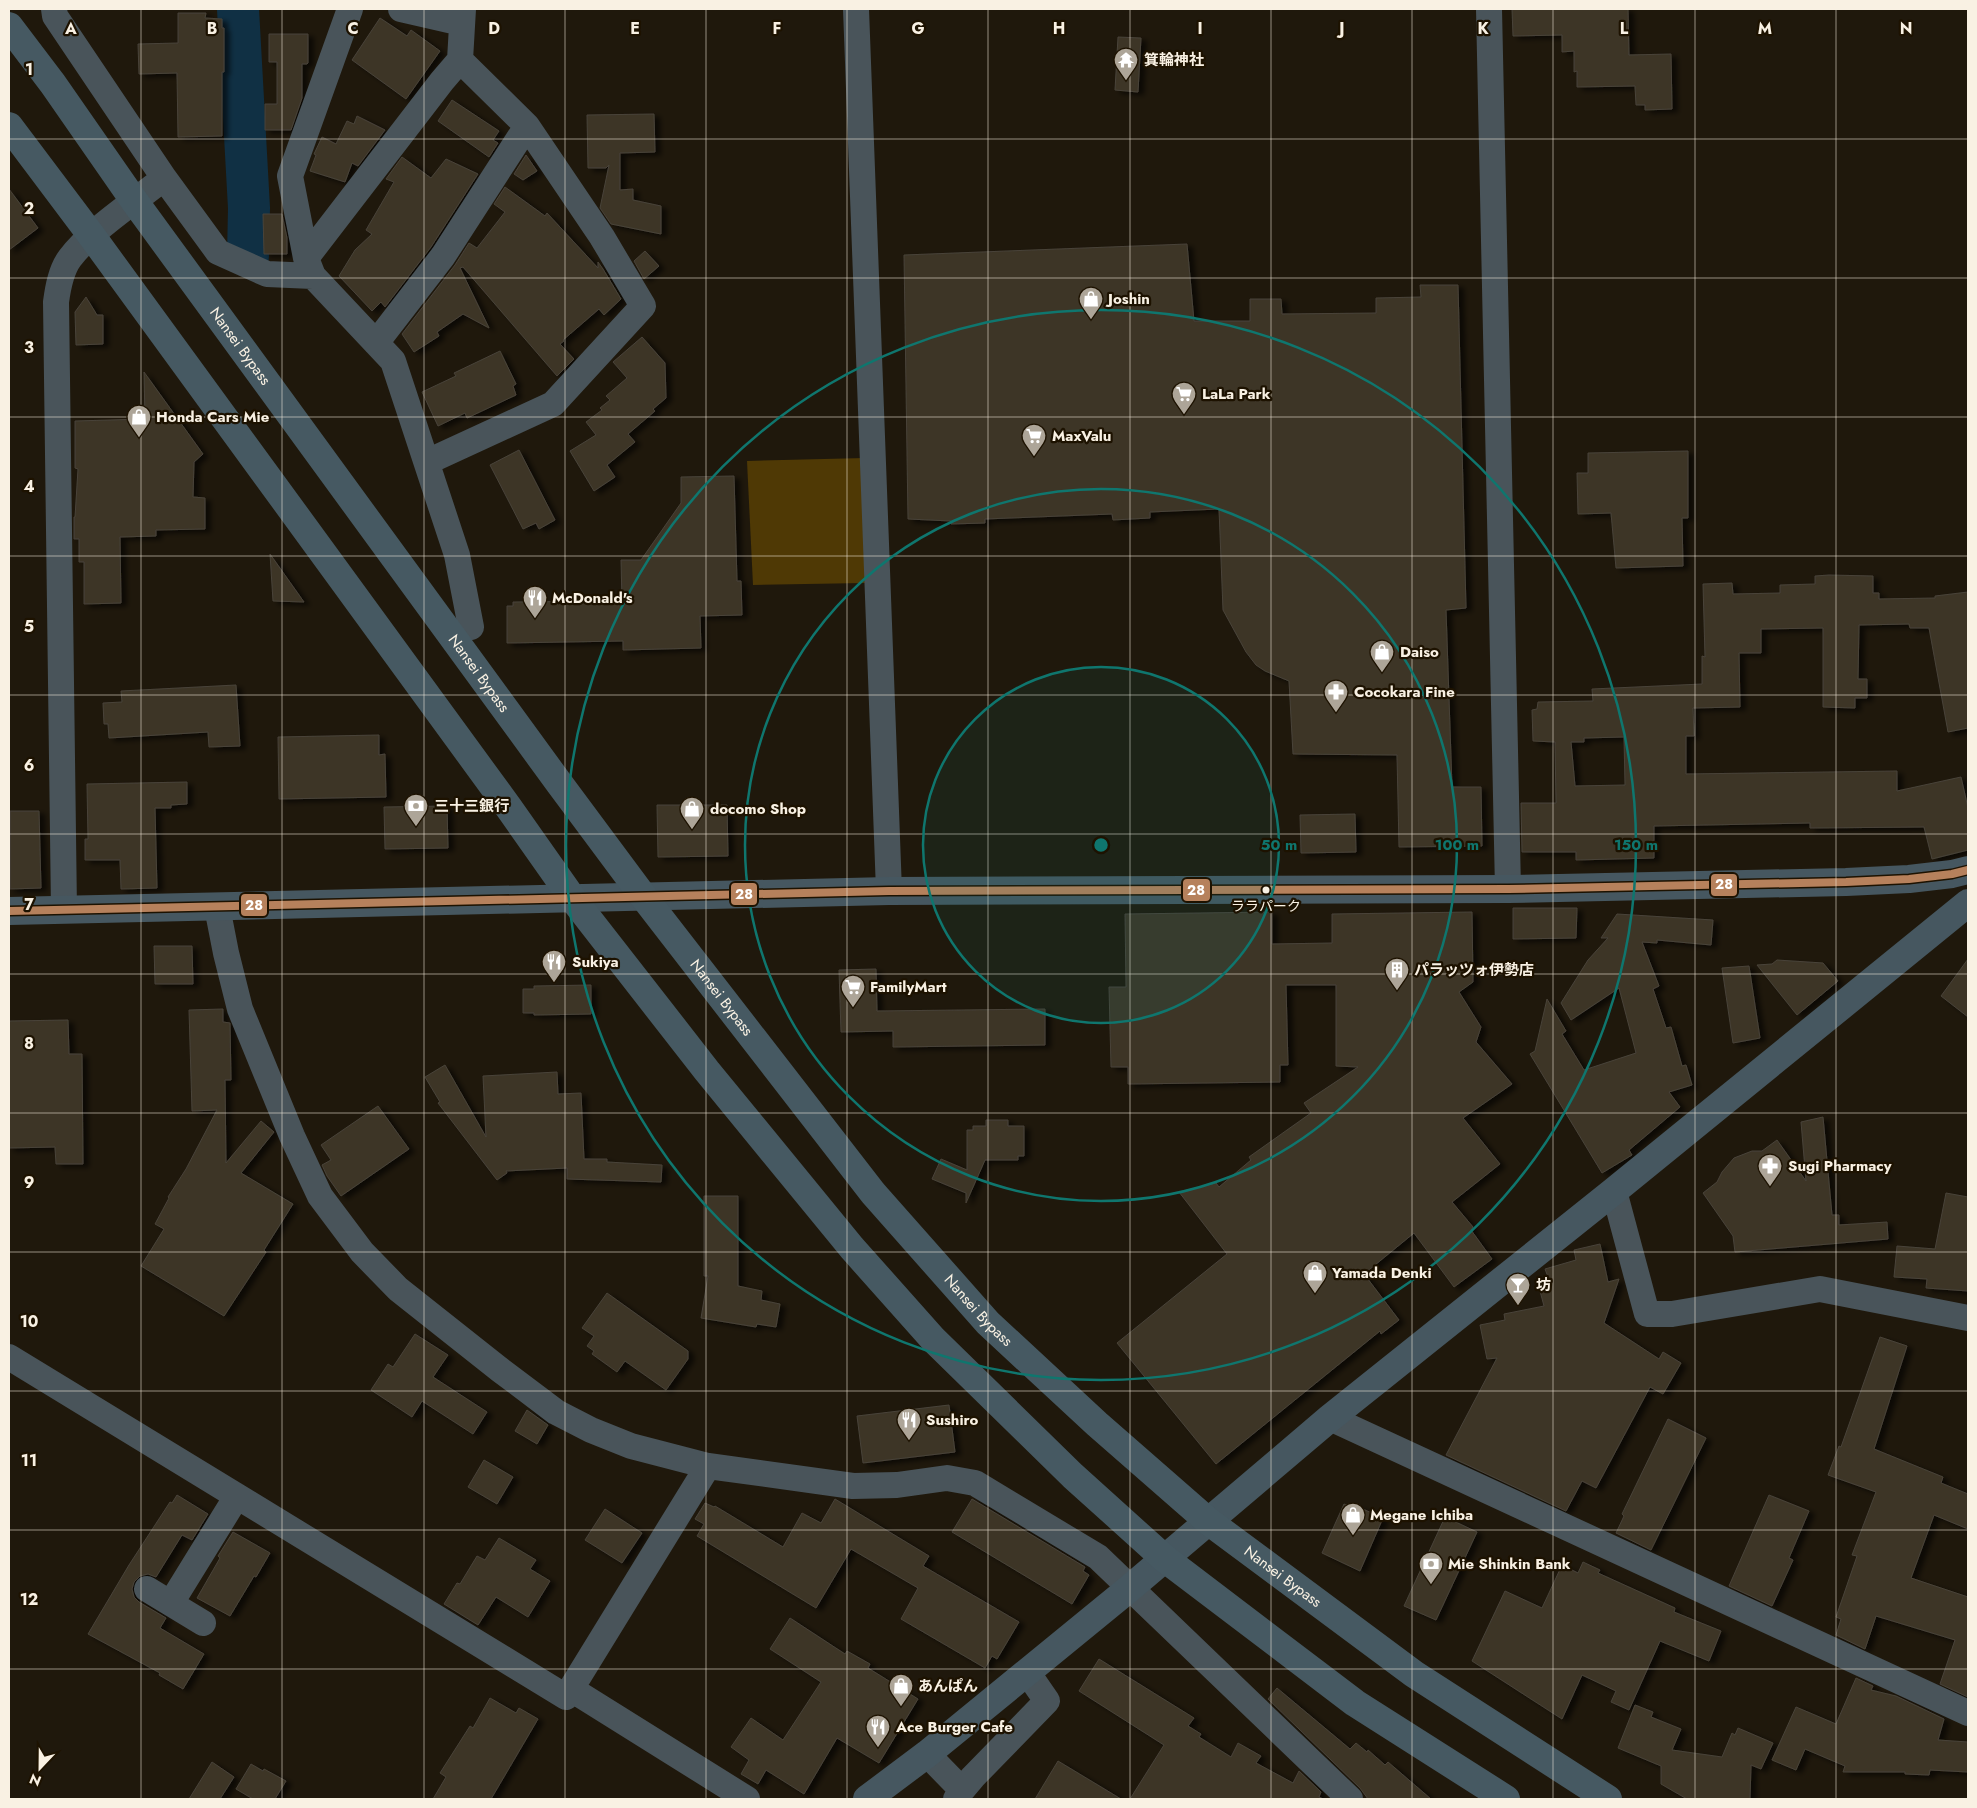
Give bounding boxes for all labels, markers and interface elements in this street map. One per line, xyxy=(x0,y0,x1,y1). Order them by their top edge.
text: A xyxy=(64,17,77,40)
text: B xyxy=(207,17,217,40)
text: C xyxy=(347,17,359,40)
text: D xyxy=(488,17,500,40)
text: E xyxy=(630,17,640,40)
text: F xyxy=(773,17,781,40)
text: G xyxy=(911,17,925,40)
text: H xyxy=(1053,17,1065,40)
text: I xyxy=(1197,17,1203,40)
text: J xyxy=(1336,17,1345,40)
text: K xyxy=(1477,17,1489,40)
text: L xyxy=(1620,17,1629,40)
text: M xyxy=(1758,17,1772,40)
text: N xyxy=(1900,17,1912,40)
temple icon: 箕輪神社 xyxy=(1113,47,1139,81)
place label: 箕輪神社 xyxy=(1144,49,1204,71)
text: 1 xyxy=(25,58,33,81)
text: 2 xyxy=(24,197,34,220)
shop icon: Joshin xyxy=(1078,286,1104,320)
place label: Joshin xyxy=(1105,288,1150,310)
street label: Nansei Bypass xyxy=(204,303,276,390)
text: 3 xyxy=(24,336,34,359)
supermarket icon: LaLa Park xyxy=(1171,381,1197,415)
place label: LaLa Park xyxy=(1202,383,1271,405)
shop icon: Honda Cars Mie xyxy=(126,404,152,438)
place label: Honda Cars Mie xyxy=(156,406,270,428)
supermarket icon: MaxValu xyxy=(1021,423,1047,457)
place label: MaxValu xyxy=(1052,425,1112,447)
text: 4 xyxy=(23,475,35,498)
restaurant icon: McDonald's xyxy=(522,585,548,619)
place label: McDonald's xyxy=(552,587,633,609)
text: 5 xyxy=(24,615,34,638)
street label: Nansei Bypass xyxy=(443,630,515,717)
shop icon: Daiso xyxy=(1369,639,1395,673)
place label: Daiso xyxy=(1400,641,1439,663)
pharmacy icon: Cocokara Fine xyxy=(1323,679,1349,713)
place label: Cocokara Fine xyxy=(1354,681,1455,703)
text: 6 xyxy=(24,754,34,777)
bank icon: 三十三銀行 xyxy=(403,793,429,827)
place label: 三十三銀行 xyxy=(434,795,509,817)
shop icon: docomo Shop xyxy=(679,796,705,830)
place label: docomo Shop xyxy=(710,798,806,820)
text: 50 m xyxy=(1261,834,1297,856)
text: 100 m xyxy=(1435,834,1479,856)
text: 150 m xyxy=(1614,834,1658,856)
centre of rings xyxy=(1092,836,1110,854)
line badge: 28 xyxy=(1710,873,1738,897)
text: 28 xyxy=(1715,874,1733,894)
line badge: 28 xyxy=(1182,878,1211,902)
text: 28 xyxy=(1187,880,1205,900)
line badge: 28 xyxy=(730,882,758,906)
text: 28 xyxy=(735,884,753,904)
marker: ララパーク xyxy=(1261,885,1271,895)
text: 7 xyxy=(24,893,34,916)
line badge: 28 xyxy=(240,893,268,917)
text: 28 xyxy=(245,895,263,915)
place label: ララパーク xyxy=(1231,896,1301,916)
restaurant icon: Sukiya xyxy=(541,949,567,983)
place label: Sukiya xyxy=(572,951,619,973)
street label: Nansei Bypass xyxy=(685,955,758,1041)
building icon: パラッツォ伊勢店 xyxy=(1384,957,1410,991)
place label: パラッツォ伊勢店 xyxy=(1414,959,1534,981)
supermarket icon: FamilyMart xyxy=(840,974,866,1008)
place label: FamilyMart xyxy=(870,976,947,998)
text: 8 xyxy=(24,1032,34,1055)
pharmacy icon: Sugi Pharmacy xyxy=(1757,1153,1783,1187)
place label: Sugi Pharmacy xyxy=(1788,1155,1892,1177)
text: 9 xyxy=(24,1171,34,1194)
shop icon: Yamada Denki xyxy=(1302,1260,1328,1294)
place label: Yamada Denki xyxy=(1331,1262,1432,1284)
street label: Nansei Bypass xyxy=(939,1270,1018,1352)
bar icon: 坊 xyxy=(1505,1272,1531,1306)
place label: 坊 xyxy=(1536,1274,1551,1296)
text: 10 xyxy=(20,1310,38,1333)
restaurant icon: Sushiro xyxy=(896,1407,922,1441)
place label: Sushiro xyxy=(926,1409,978,1431)
text: 11 xyxy=(21,1449,37,1472)
shop icon: Megane Ichiba xyxy=(1340,1502,1366,1536)
place label: Megane Ichiba xyxy=(1370,1504,1473,1526)
street label: Nansei Bypass xyxy=(1239,1540,1326,1613)
bank icon: Mie Shinkin Bank xyxy=(1418,1551,1444,1585)
place label: Mie Shinkin Bank xyxy=(1448,1553,1571,1575)
text: 12 xyxy=(20,1588,38,1611)
shop icon: あんぱん xyxy=(888,1673,914,1707)
place label: あんぱん xyxy=(918,1675,978,1697)
restaurant icon: Ace Burger Cafe xyxy=(865,1714,891,1748)
place label: Ace Burger Cafe xyxy=(895,1716,1013,1738)
north arrow xyxy=(15,1743,65,1793)
text: N xyxy=(26,1769,44,1791)

